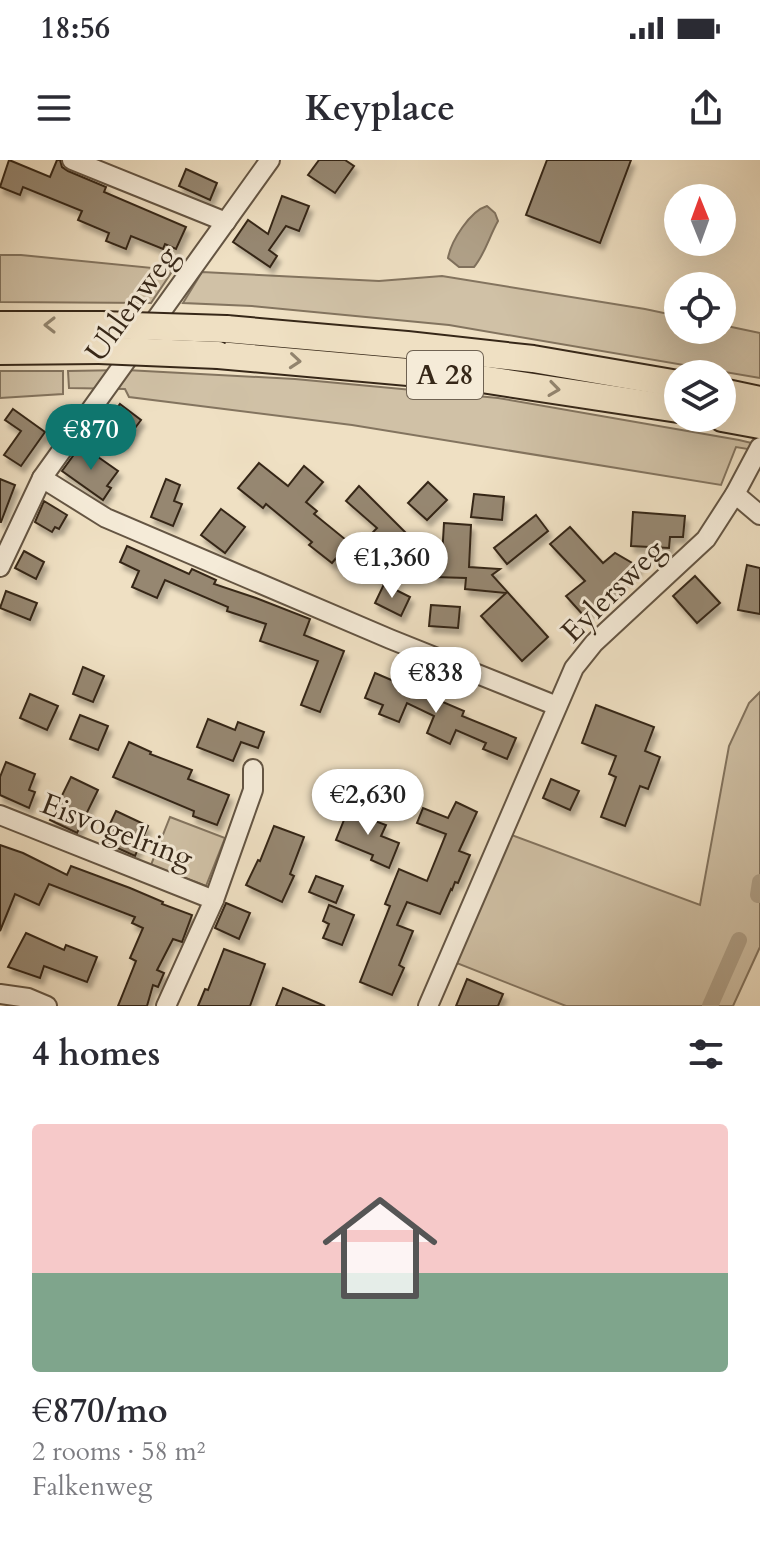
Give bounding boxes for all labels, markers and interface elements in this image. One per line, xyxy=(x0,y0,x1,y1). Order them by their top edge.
text: 18:56 xyxy=(40,8,110,49)
text: Keyplace xyxy=(305,84,455,133)
icon: menu xyxy=(32,86,76,130)
icon: share xyxy=(684,86,728,130)
north arrow xyxy=(664,184,736,256)
map controls xyxy=(664,184,736,432)
street label: Uhlenweg xyxy=(76,238,188,370)
button: locate xyxy=(664,272,736,344)
one-way arrow xyxy=(43,316,56,334)
road number: A 28 xyxy=(407,351,483,399)
one-way arrow xyxy=(289,352,302,369)
button: layers xyxy=(664,360,736,432)
one-way arrow xyxy=(547,380,560,397)
pin: €870 xyxy=(44,404,138,472)
text: €870 xyxy=(63,412,119,447)
street label: Eylersweg xyxy=(552,530,674,652)
pin: €1,360 xyxy=(327,532,457,600)
text: €1,360 xyxy=(354,540,430,575)
pin: €838 xyxy=(389,647,483,715)
text: €838 xyxy=(408,655,464,690)
pin: €2,630 xyxy=(303,769,433,837)
text: €2,630 xyxy=(330,777,406,812)
street label: Eisvogelring xyxy=(35,783,199,879)
text: 4 homes xyxy=(32,1031,160,1077)
icon: filters xyxy=(684,1032,728,1076)
icon: home xyxy=(308,1176,452,1320)
text: €870/mo xyxy=(32,1388,168,1434)
text: 2 rooms · 58 m² xyxy=(32,1434,205,1469)
text: Falkenweg xyxy=(32,1469,152,1504)

